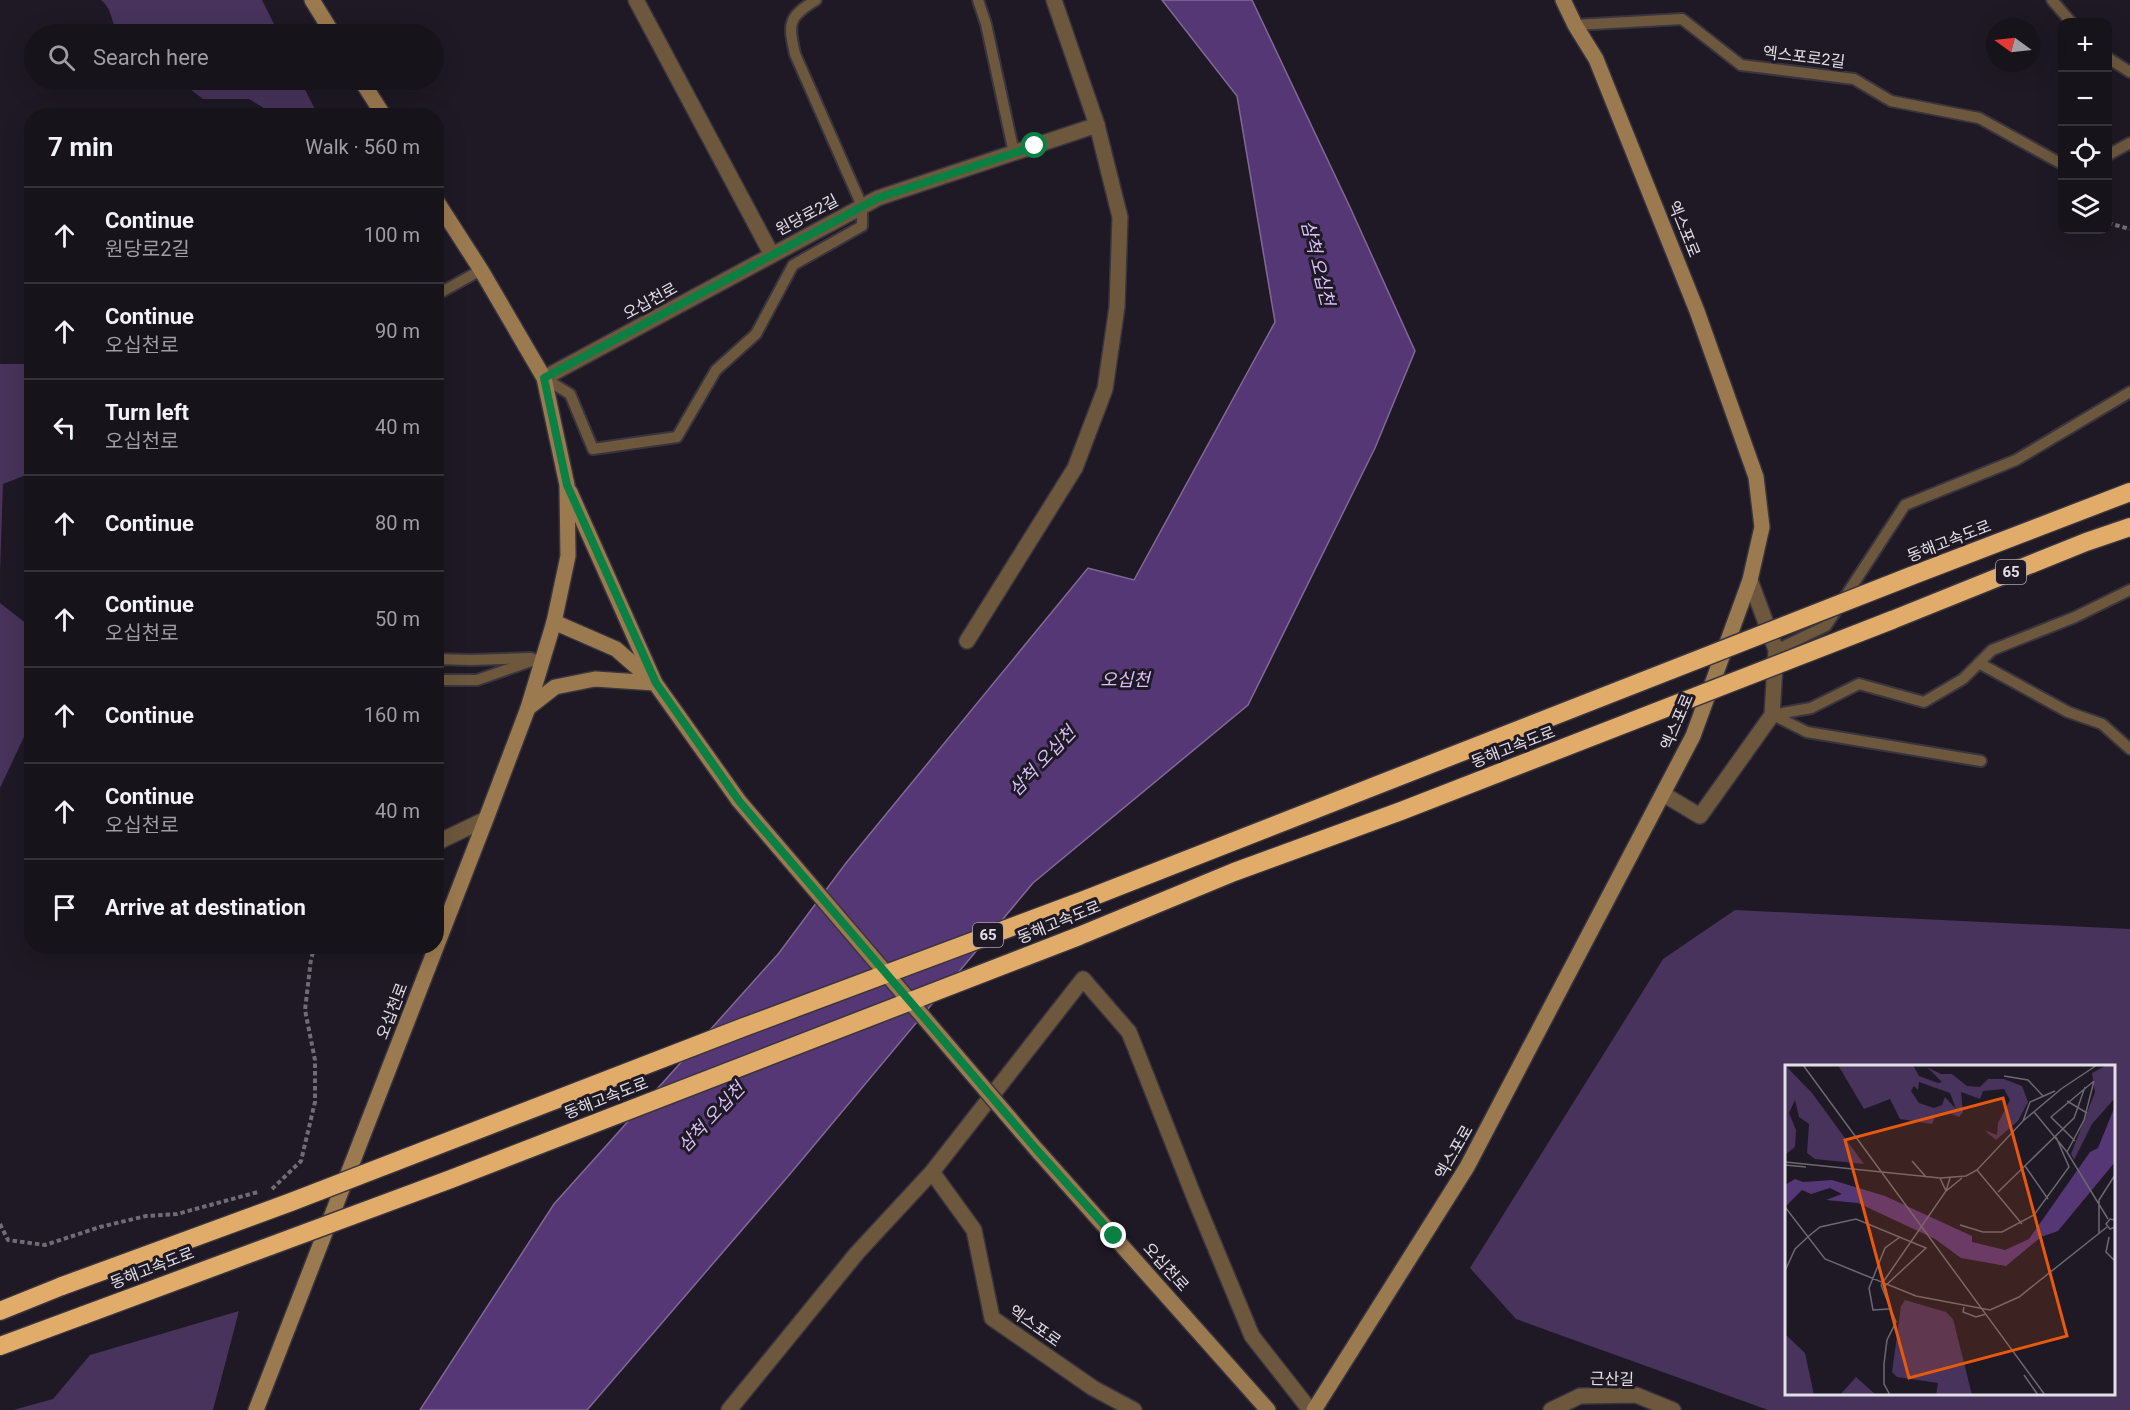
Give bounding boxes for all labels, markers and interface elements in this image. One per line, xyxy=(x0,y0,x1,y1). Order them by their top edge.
north arrow xyxy=(1986,18,2040,72)
map controls xyxy=(2058,18,2112,234)
button: + xyxy=(2058,18,2112,72)
search box xyxy=(24,24,444,90)
icon: search xyxy=(45,41,78,74)
street label: 엑스포로2길 xyxy=(1762,43,1846,71)
text: Search here xyxy=(93,45,209,70)
button: − xyxy=(2058,72,2112,126)
button: locate xyxy=(2058,126,2112,180)
text: 7 min xyxy=(48,132,113,162)
route start xyxy=(1021,132,1047,158)
text: Walk · 560 m xyxy=(305,135,420,159)
button: layers xyxy=(2058,180,2112,234)
street label: 원당로2길 xyxy=(773,191,841,239)
street label: 엑스포로 xyxy=(1664,198,1704,260)
text: Continue xyxy=(105,208,194,233)
water label: 삼척 오십천 xyxy=(1297,218,1339,310)
icon: ahead xyxy=(48,219,81,252)
text: 100 m xyxy=(364,223,420,247)
text: 원당로2길 xyxy=(105,237,190,261)
street label: 오십천로 xyxy=(620,278,681,324)
text: Continue xyxy=(105,304,194,329)
icon: ahead xyxy=(48,315,81,348)
text: 90 m xyxy=(375,319,420,343)
text: 오십천로 xyxy=(105,333,179,357)
text: Turn left xyxy=(105,400,189,425)
icon: left xyxy=(48,411,81,444)
text: 40 m xyxy=(375,415,420,439)
text: 오십천로 xyxy=(105,429,179,453)
icon: ahead xyxy=(48,507,81,540)
text: Continue xyxy=(105,511,194,536)
text: 80 m xyxy=(375,511,420,535)
street label: 동해고속도로 xyxy=(1904,516,1994,566)
road number: 65 xyxy=(1996,560,2026,584)
text: Continue xyxy=(105,592,194,617)
icon: ahead xyxy=(48,603,81,636)
text: 50 m xyxy=(375,607,420,631)
text: 오십천로 xyxy=(105,621,179,645)
water label: 오십천 xyxy=(1100,669,1152,690)
street label: 엑스포로 xyxy=(1657,691,1697,753)
icon: ahead xyxy=(48,699,81,732)
text: Continue xyxy=(105,703,194,728)
text: 160 m xyxy=(364,703,420,727)
water label: 삼척 오십천 xyxy=(1005,720,1081,800)
street label: 동해고속도로 xyxy=(1468,722,1558,772)
text: Continue xyxy=(105,784,194,809)
icon: ahead xyxy=(48,795,81,828)
text: 40 m xyxy=(375,799,420,823)
text: 오십천로 xyxy=(105,813,179,837)
icon: arrive xyxy=(48,891,81,924)
text: Arrive at destination xyxy=(105,895,306,920)
street label: 동해고속도로 xyxy=(1014,897,1104,947)
road number: 65 xyxy=(973,923,1003,947)
street label: 오십천로 xyxy=(373,980,412,1042)
inset map xyxy=(1785,1065,2115,1395)
street label: 동해고속도로 xyxy=(561,1073,651,1123)
water label: 삼척 오십천 xyxy=(674,1076,750,1156)
street label: 엑스포로 xyxy=(1431,1122,1477,1182)
route end xyxy=(1100,1222,1126,1248)
street label: 오십천로 xyxy=(1139,1239,1193,1295)
street label: 동해고속도로 xyxy=(107,1243,197,1293)
street label: 엑스포로 xyxy=(1005,1301,1065,1351)
street label: 근산길 xyxy=(1590,1369,1634,1389)

